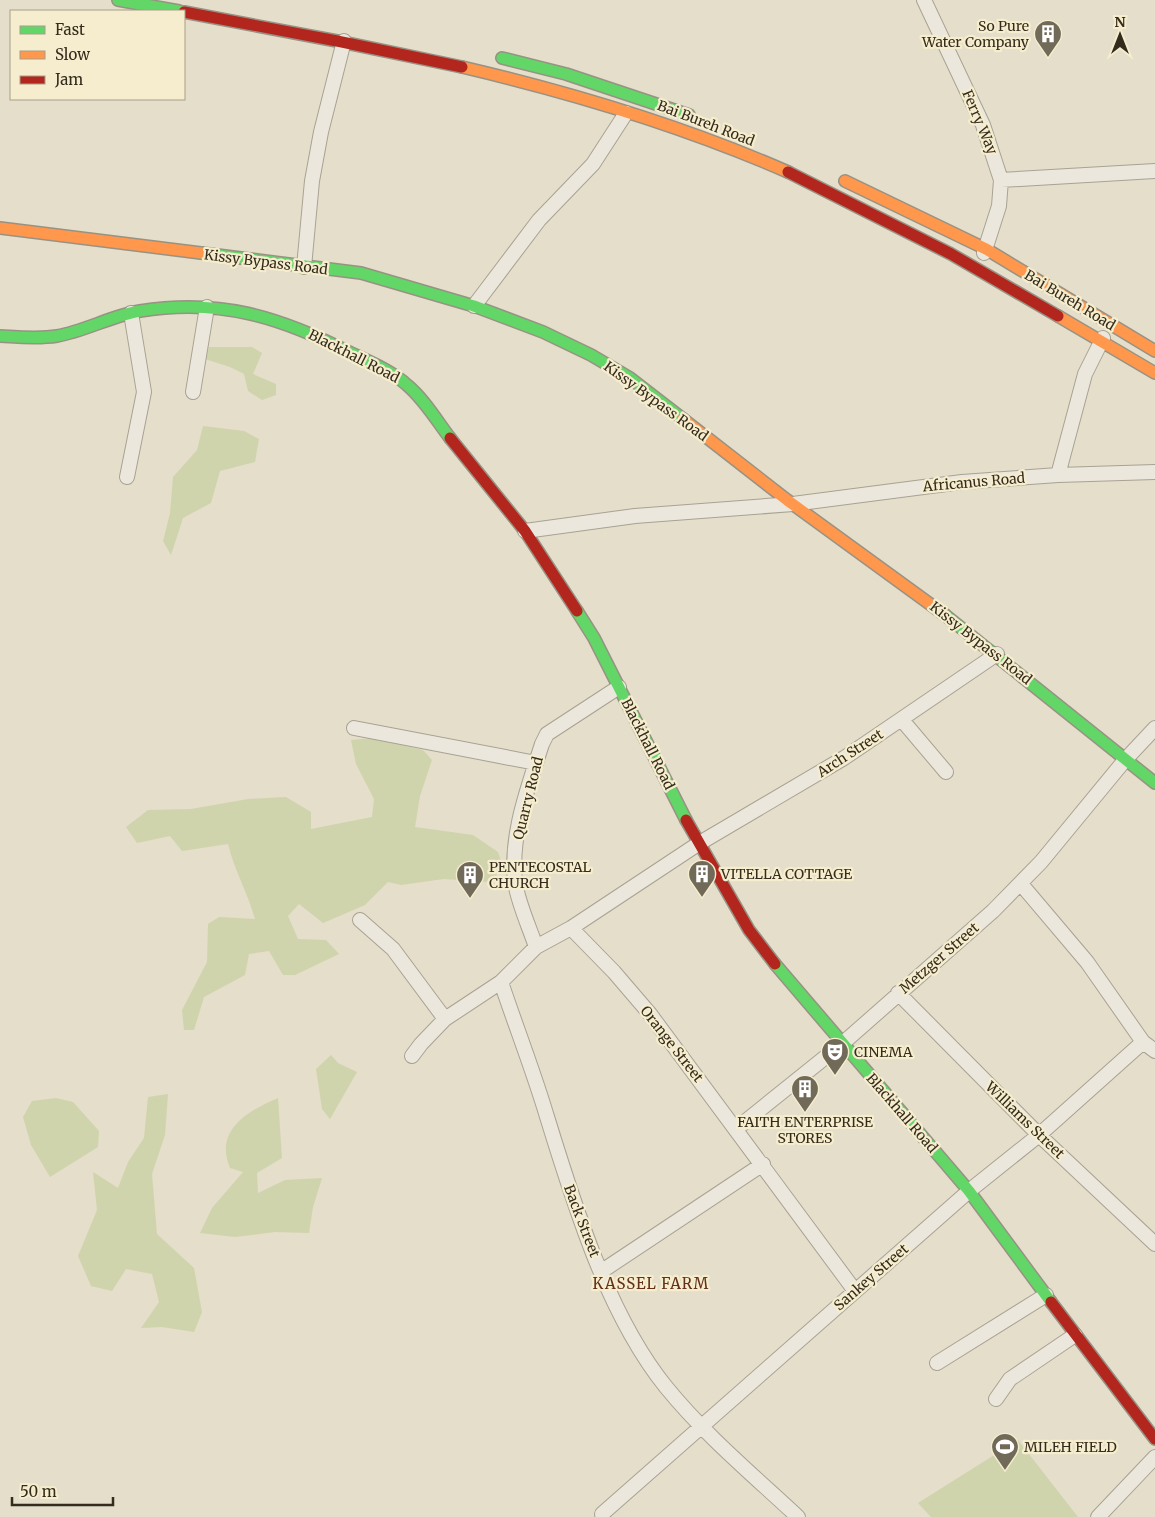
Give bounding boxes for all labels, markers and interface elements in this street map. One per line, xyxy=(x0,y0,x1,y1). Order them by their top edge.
legend xyxy=(10,10,185,100)
north arrow xyxy=(1095,10,1145,60)
text: N xyxy=(1114,13,1126,31)
place label: So Pure Water Company xyxy=(921,17,1030,51)
building icon: So Pure Water Company xyxy=(1033,19,1063,58)
text: Fast xyxy=(55,20,85,39)
text: Slow xyxy=(55,45,90,64)
text: Jam xyxy=(54,70,83,89)
street label: Ferry Way xyxy=(958,87,1002,158)
street label: Bai Bureh Road xyxy=(655,96,758,150)
street label: Kissy Bypass Road xyxy=(203,245,329,279)
street label: Bai Bureh Road xyxy=(1021,266,1119,335)
street label: Blackhall Road xyxy=(305,325,403,387)
street label: Kissy Bypass Road xyxy=(600,357,712,445)
street label: Africanus Road xyxy=(921,469,1026,496)
street label: Kissy Bypass Road xyxy=(926,598,1036,689)
street label: Blackhall Road xyxy=(617,695,679,793)
street label: Arch Street xyxy=(813,725,887,782)
street label: Quarry Road xyxy=(509,754,547,841)
place label: PENTECOSTAL CHURCH xyxy=(489,858,592,892)
building icon: VITELLA COTTAGE xyxy=(687,859,717,898)
building icon: PENTECOSTAL CHURCH xyxy=(455,860,485,899)
place label: VITELLA COTTAGE xyxy=(720,865,852,883)
street label: Metzger Street xyxy=(896,918,983,997)
street label: Orange Street xyxy=(637,1002,708,1086)
theatre icon: CINEMA xyxy=(820,1037,850,1076)
place label: CINEMA xyxy=(854,1043,913,1061)
street label: Blackhall Road xyxy=(862,1069,942,1157)
building icon: FAITH ENTERPRISE STORES xyxy=(790,1074,820,1113)
street label: Williams Street xyxy=(981,1077,1069,1163)
place label: FAITH ENTERPRISE STORES xyxy=(737,1113,873,1147)
street label: Back Street xyxy=(560,1182,604,1260)
street label: Sankey Street xyxy=(830,1239,912,1314)
district label: KASSEL FARM xyxy=(593,1274,709,1293)
sports icon: MILEH FIELD xyxy=(990,1432,1020,1471)
place label: MILEH FIELD xyxy=(1024,1438,1117,1456)
scale bar xyxy=(12,1474,114,1506)
text: 50 m xyxy=(20,1482,57,1501)

